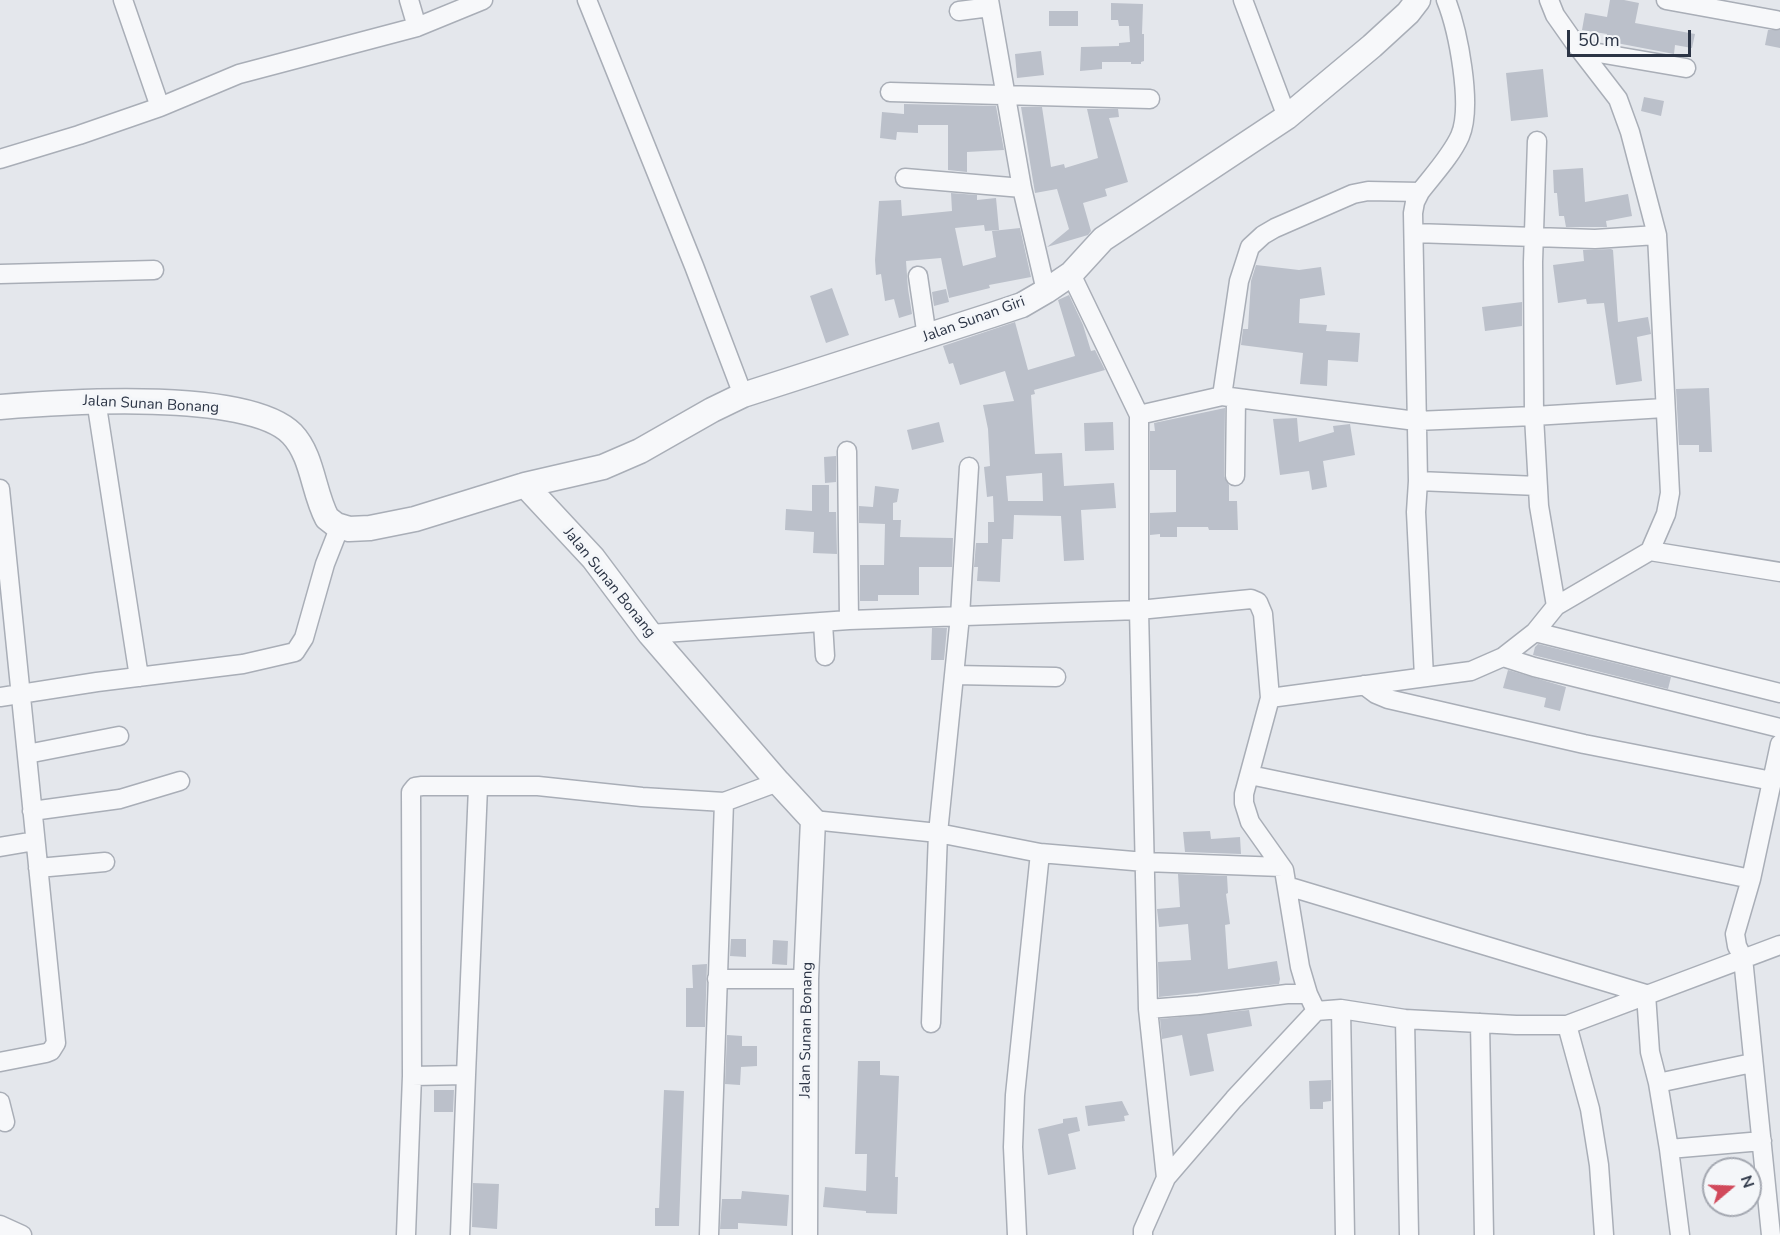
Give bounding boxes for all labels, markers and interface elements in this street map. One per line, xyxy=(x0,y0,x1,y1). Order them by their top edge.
scale bar xyxy=(1570,18,1694,56)
text: 50 m xyxy=(1578,28,1620,52)
street label: Jalan Sunan Giri xyxy=(921,293,1027,347)
street label: Jalan Sunan Bonang xyxy=(82,392,220,418)
street label: Jalan Sunan Bonang xyxy=(559,524,659,642)
street label: Jalan Sunan Bonang xyxy=(797,962,817,1098)
north arrow xyxy=(1702,1157,1762,1217)
text: N xyxy=(1735,1173,1759,1191)

